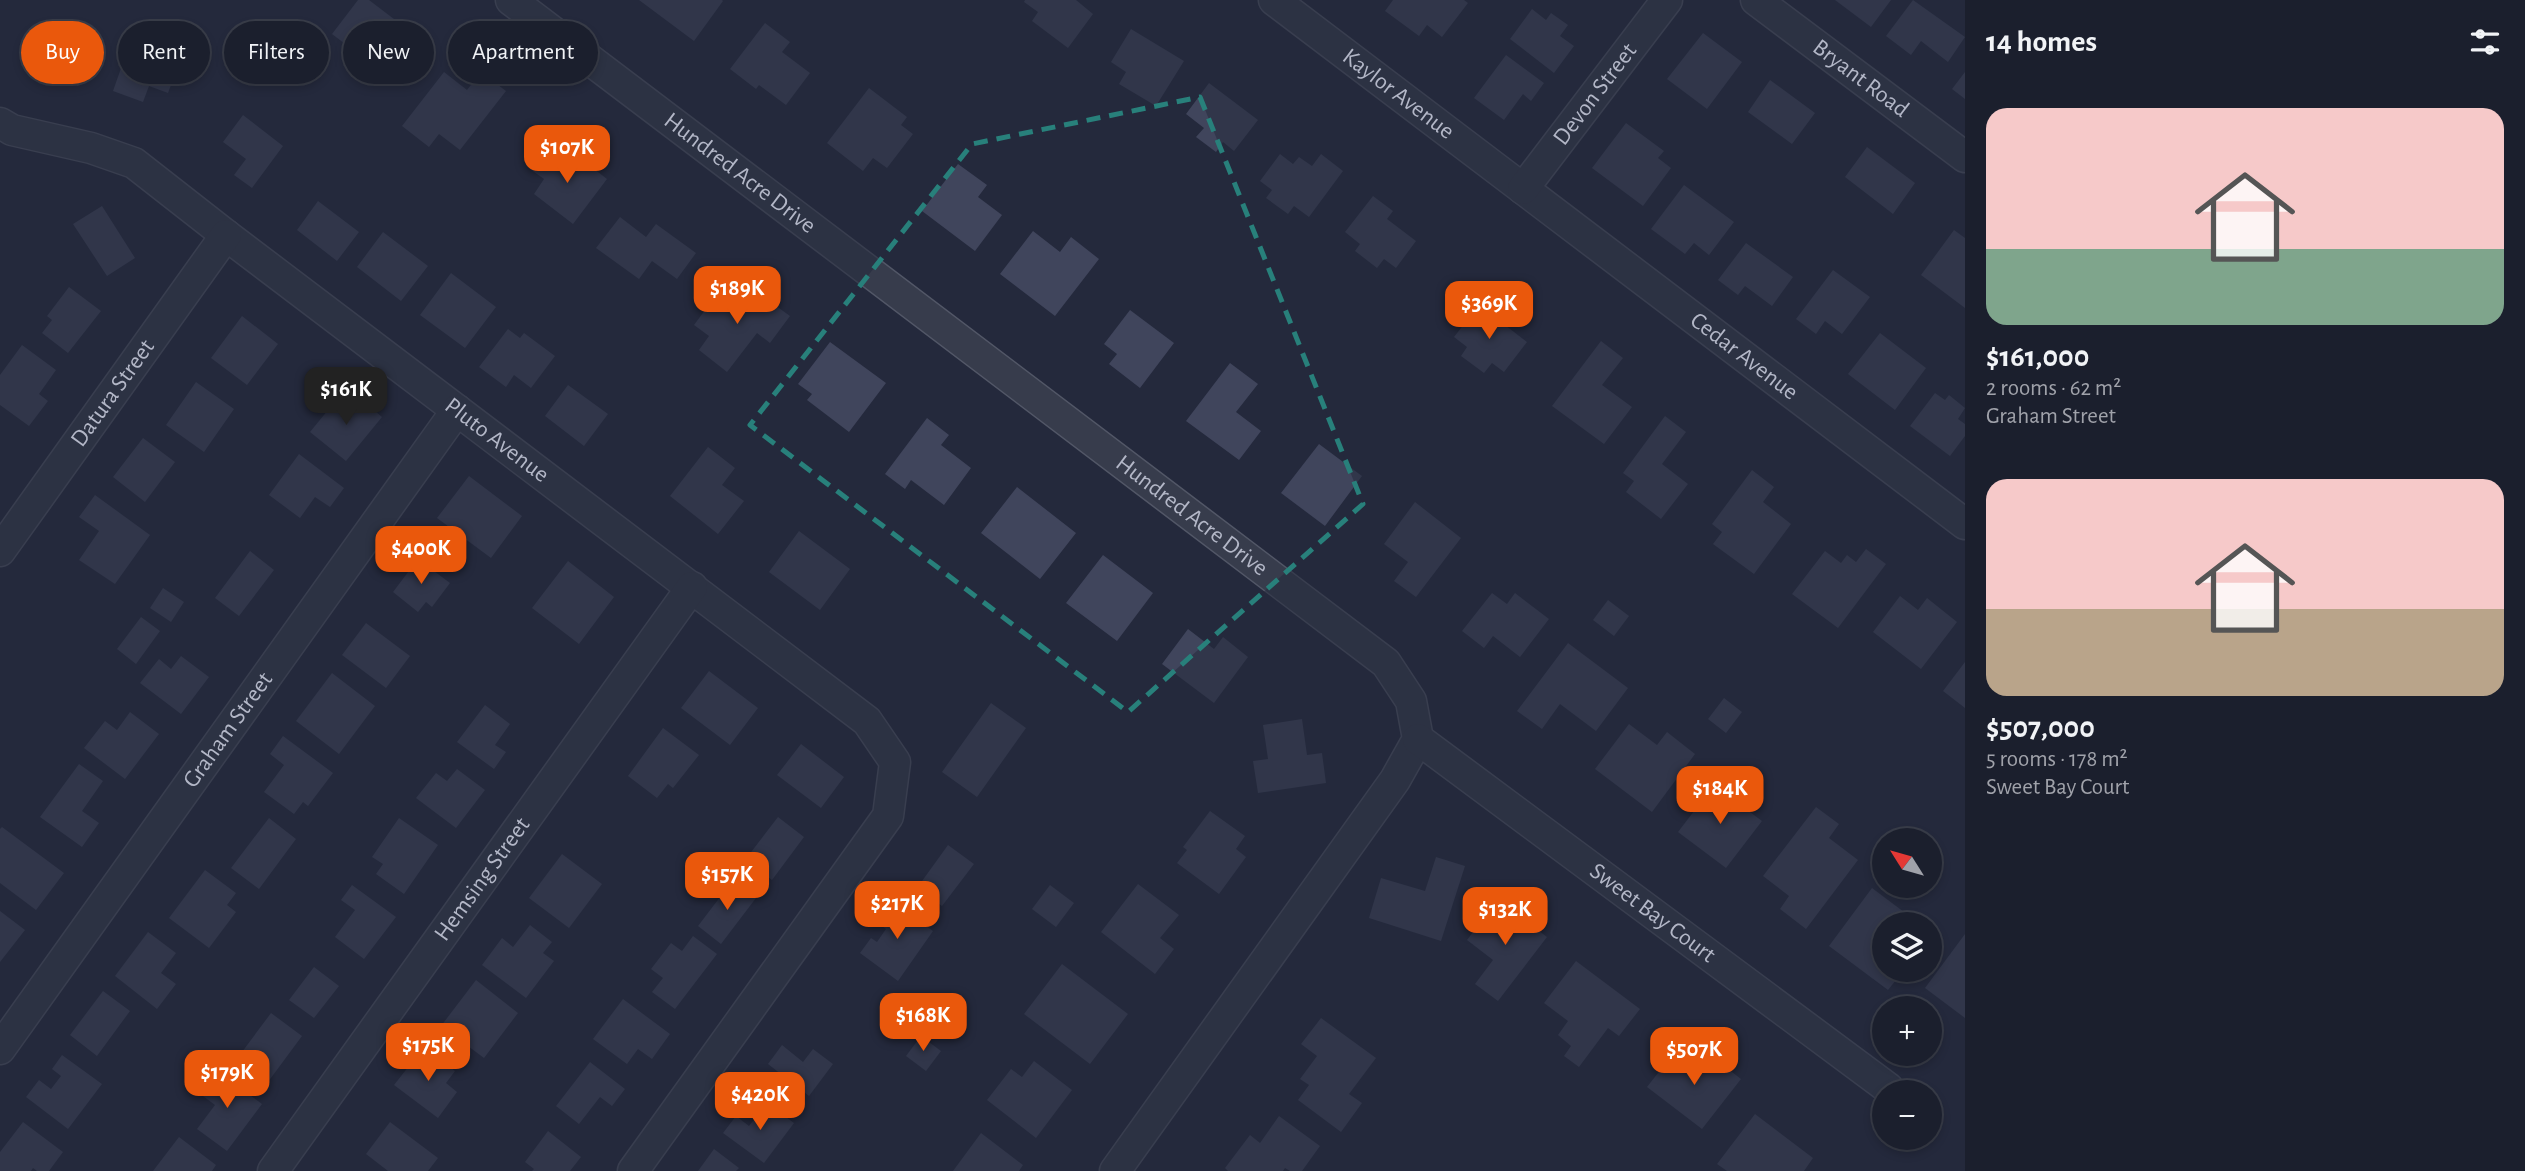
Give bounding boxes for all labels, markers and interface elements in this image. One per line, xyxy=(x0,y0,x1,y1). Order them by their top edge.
chip: Buy xyxy=(21,21,104,84)
chip: Rent xyxy=(118,21,210,84)
chip: Filters xyxy=(224,21,329,84)
chip: New xyxy=(343,21,434,84)
chip: Apartment xyxy=(448,21,598,84)
icon: filters xyxy=(2466,23,2504,61)
text: 14 homes xyxy=(1986,27,2097,57)
street label: Bryant Road xyxy=(1808,35,1913,122)
street label: Devon Street xyxy=(1549,39,1641,150)
street label: Kaylor Avenue xyxy=(1338,44,1459,144)
street label: Hundred Acre Drive xyxy=(659,108,820,238)
pin: $107K xyxy=(518,125,616,185)
text: $107K xyxy=(540,136,594,159)
icon: home xyxy=(2182,154,2308,280)
pin: $189K xyxy=(688,266,786,326)
text: $189K xyxy=(710,277,764,300)
pin: $369K xyxy=(1440,282,1538,341)
text: $369K xyxy=(1461,292,1517,315)
street label: Cedar Avenue xyxy=(1686,308,1802,405)
street label: Datura Street xyxy=(67,335,159,451)
text: $161,000 xyxy=(1986,342,2089,372)
pin: $161K xyxy=(297,368,395,427)
text: 2 rooms · 62 m² xyxy=(1986,377,2121,400)
text: $161K xyxy=(320,378,372,401)
street label: Pluto Avenue xyxy=(440,393,553,487)
text: Graham Street xyxy=(1986,405,2116,428)
street label: Hundred Acre Drive xyxy=(1111,451,1272,581)
icon: home xyxy=(2182,525,2308,651)
pin: $400K xyxy=(372,526,470,586)
text: $400K xyxy=(391,537,451,560)
street label: Graham Street xyxy=(179,668,277,792)
text: $507,000 xyxy=(1986,713,2095,743)
text: 5 rooms · 178 m² xyxy=(1986,748,2128,771)
pin: $184K xyxy=(1671,766,1769,826)
text: Sweet Bay Court xyxy=(1986,776,2129,799)
text: $184K xyxy=(1693,777,1747,800)
street label: Hemsing Street xyxy=(430,813,535,945)
north arrow xyxy=(1872,828,1942,898)
map controls xyxy=(1872,828,1942,1150)
pin: $157K xyxy=(678,852,776,912)
street label: Sweet Bay Court xyxy=(1585,859,1720,968)
text: $157K xyxy=(701,863,753,886)
pin: $217K xyxy=(848,881,946,941)
pin: $132K xyxy=(1456,888,1554,947)
text: $217K xyxy=(871,892,923,915)
text: $132K xyxy=(1479,898,1531,921)
button: layers xyxy=(1872,912,1942,982)
pin: $168K xyxy=(874,993,972,1053)
button: + xyxy=(1872,996,1942,1066)
text: $168K xyxy=(896,1004,950,1027)
pin: $175K xyxy=(379,1024,477,1083)
pin: $507K xyxy=(1645,1028,1743,1087)
text: $175K xyxy=(402,1034,454,1057)
text: $507K xyxy=(1666,1038,1722,1061)
pin: $179K xyxy=(178,1050,276,1110)
text: $179K xyxy=(200,1061,254,1084)
pin: $420K xyxy=(711,1072,809,1132)
button: − xyxy=(1872,1080,1942,1150)
text: $420K xyxy=(731,1083,789,1106)

